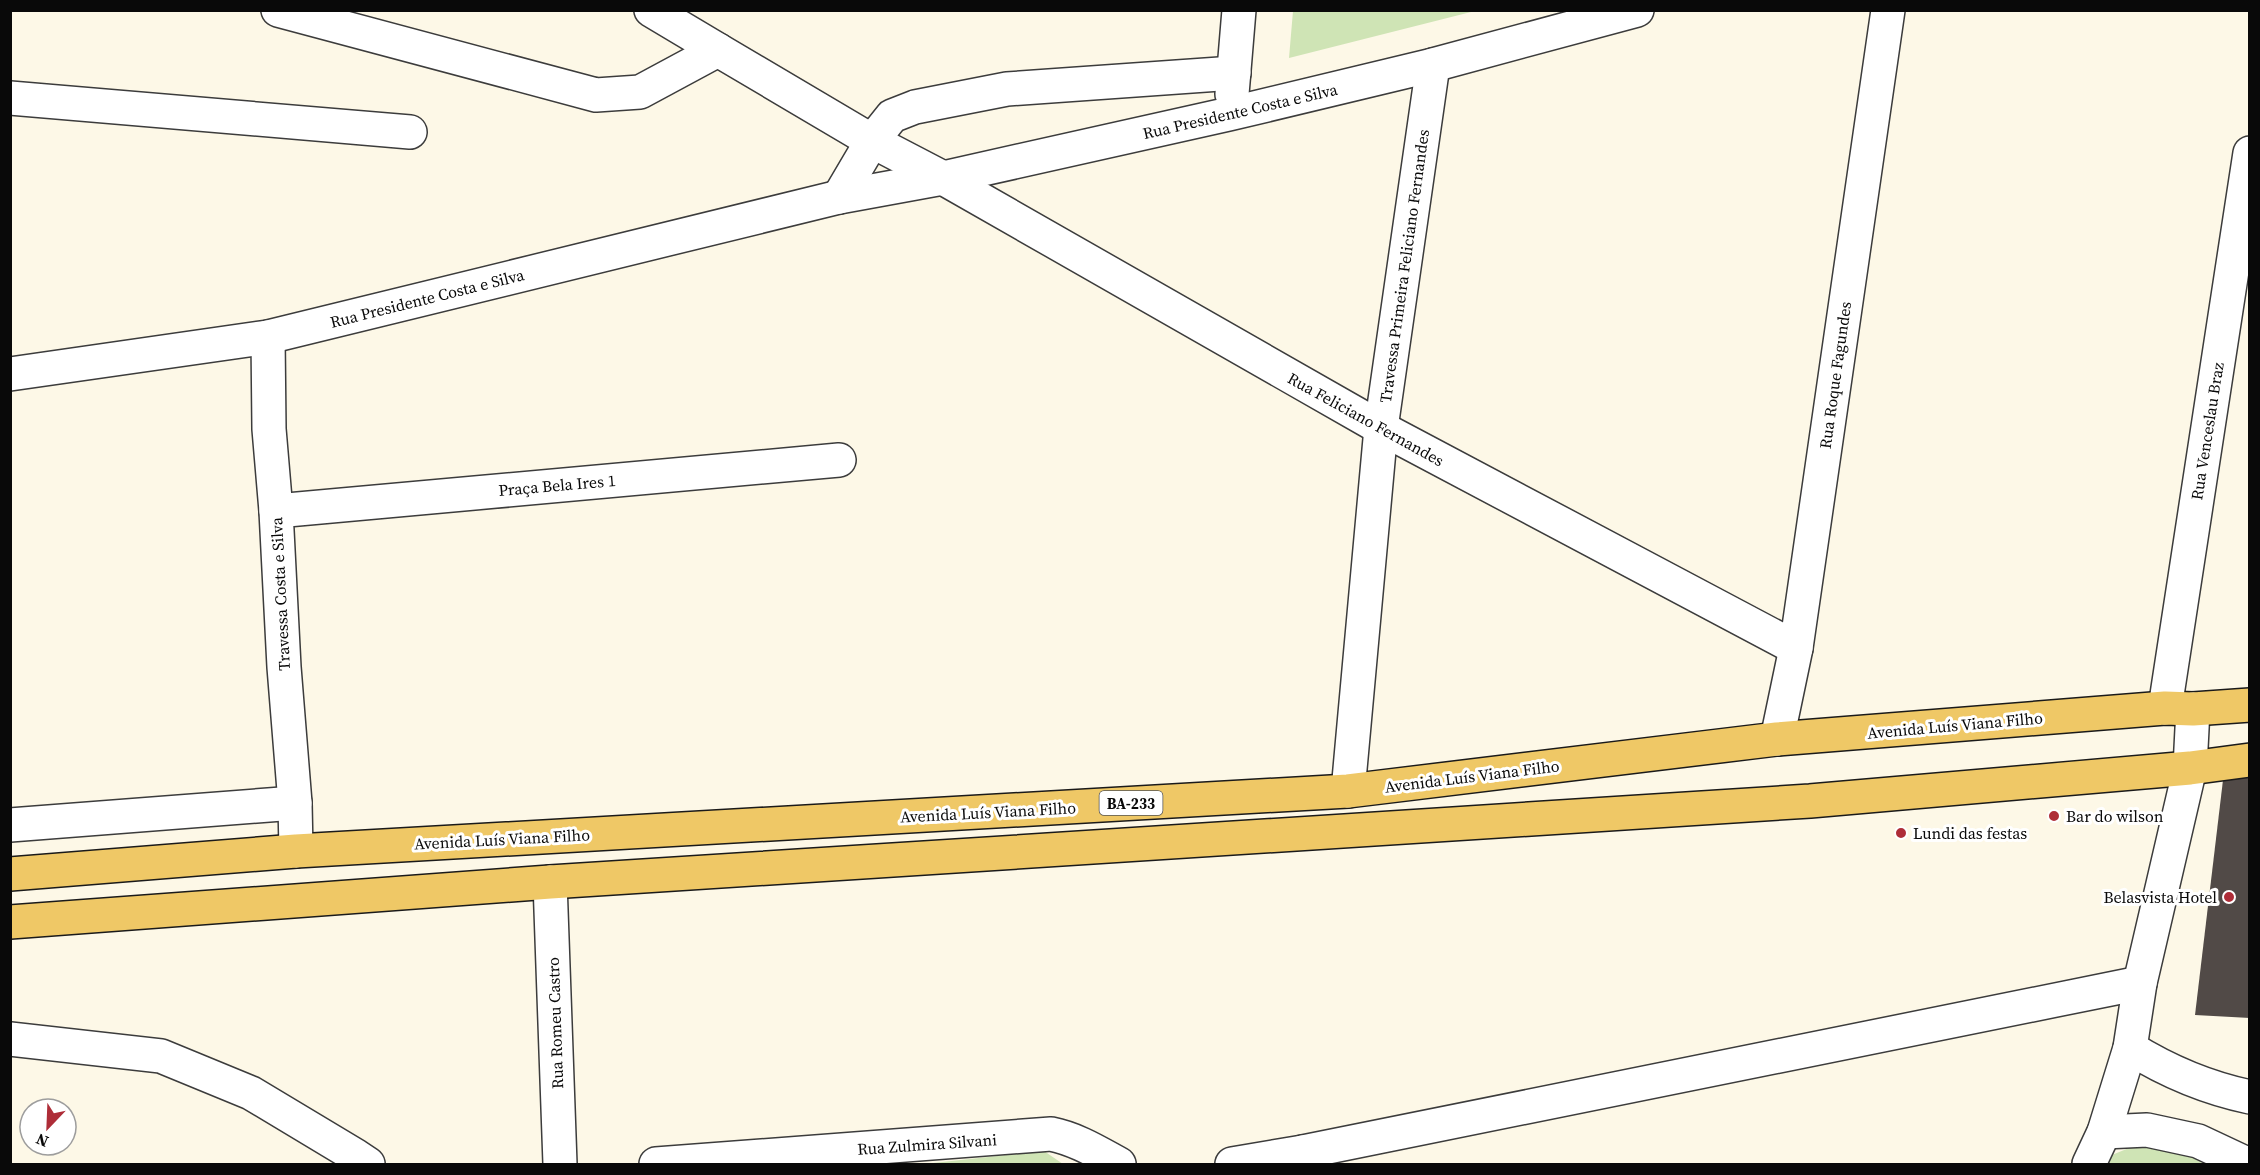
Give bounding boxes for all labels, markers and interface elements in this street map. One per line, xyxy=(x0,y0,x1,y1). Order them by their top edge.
street label: Rua Presidente Costa e Silva xyxy=(1140,78,1340,144)
street label: Travessa Primeira Feliciano Fernandes xyxy=(1374,128,1434,404)
street label: Rua Presidente Costa e Silva xyxy=(328,263,527,333)
street label: Rua Roque Fagundes xyxy=(1814,300,1856,450)
street label: Rua Venceslau Braz xyxy=(2185,361,2229,501)
street label: Rua Feliciano Fernandes xyxy=(1284,367,1448,471)
street label: Praça Bela Ires 1 xyxy=(497,469,617,501)
street label: Travessa Costa e Silva xyxy=(265,516,295,671)
street label: Avenida Luís Viana Filho xyxy=(1866,706,2044,744)
street label: Avenida Luís Viana Filho xyxy=(1383,754,1561,798)
road number: BA-233 xyxy=(1100,791,1162,815)
street label: Avenida Luís Viana Filho xyxy=(900,796,1077,828)
place label: Bar do wilson xyxy=(2066,805,2164,827)
marker: Bar do wilson xyxy=(2047,809,2061,823)
place label: Lundi das festas xyxy=(1913,822,2027,844)
street label: Avenida Luís Viana Filho xyxy=(414,823,591,855)
marker: Lundi das festas xyxy=(1894,826,1908,840)
place label: Belasvista Hotel xyxy=(2103,886,2217,908)
marker: Belasvista Hotel xyxy=(2222,890,2236,904)
street label: Rua Romeu Castro xyxy=(542,956,568,1089)
north arrow xyxy=(18,1097,78,1157)
text: N xyxy=(32,1128,52,1153)
street label: Rua Zulmira Silvani xyxy=(857,1128,998,1160)

